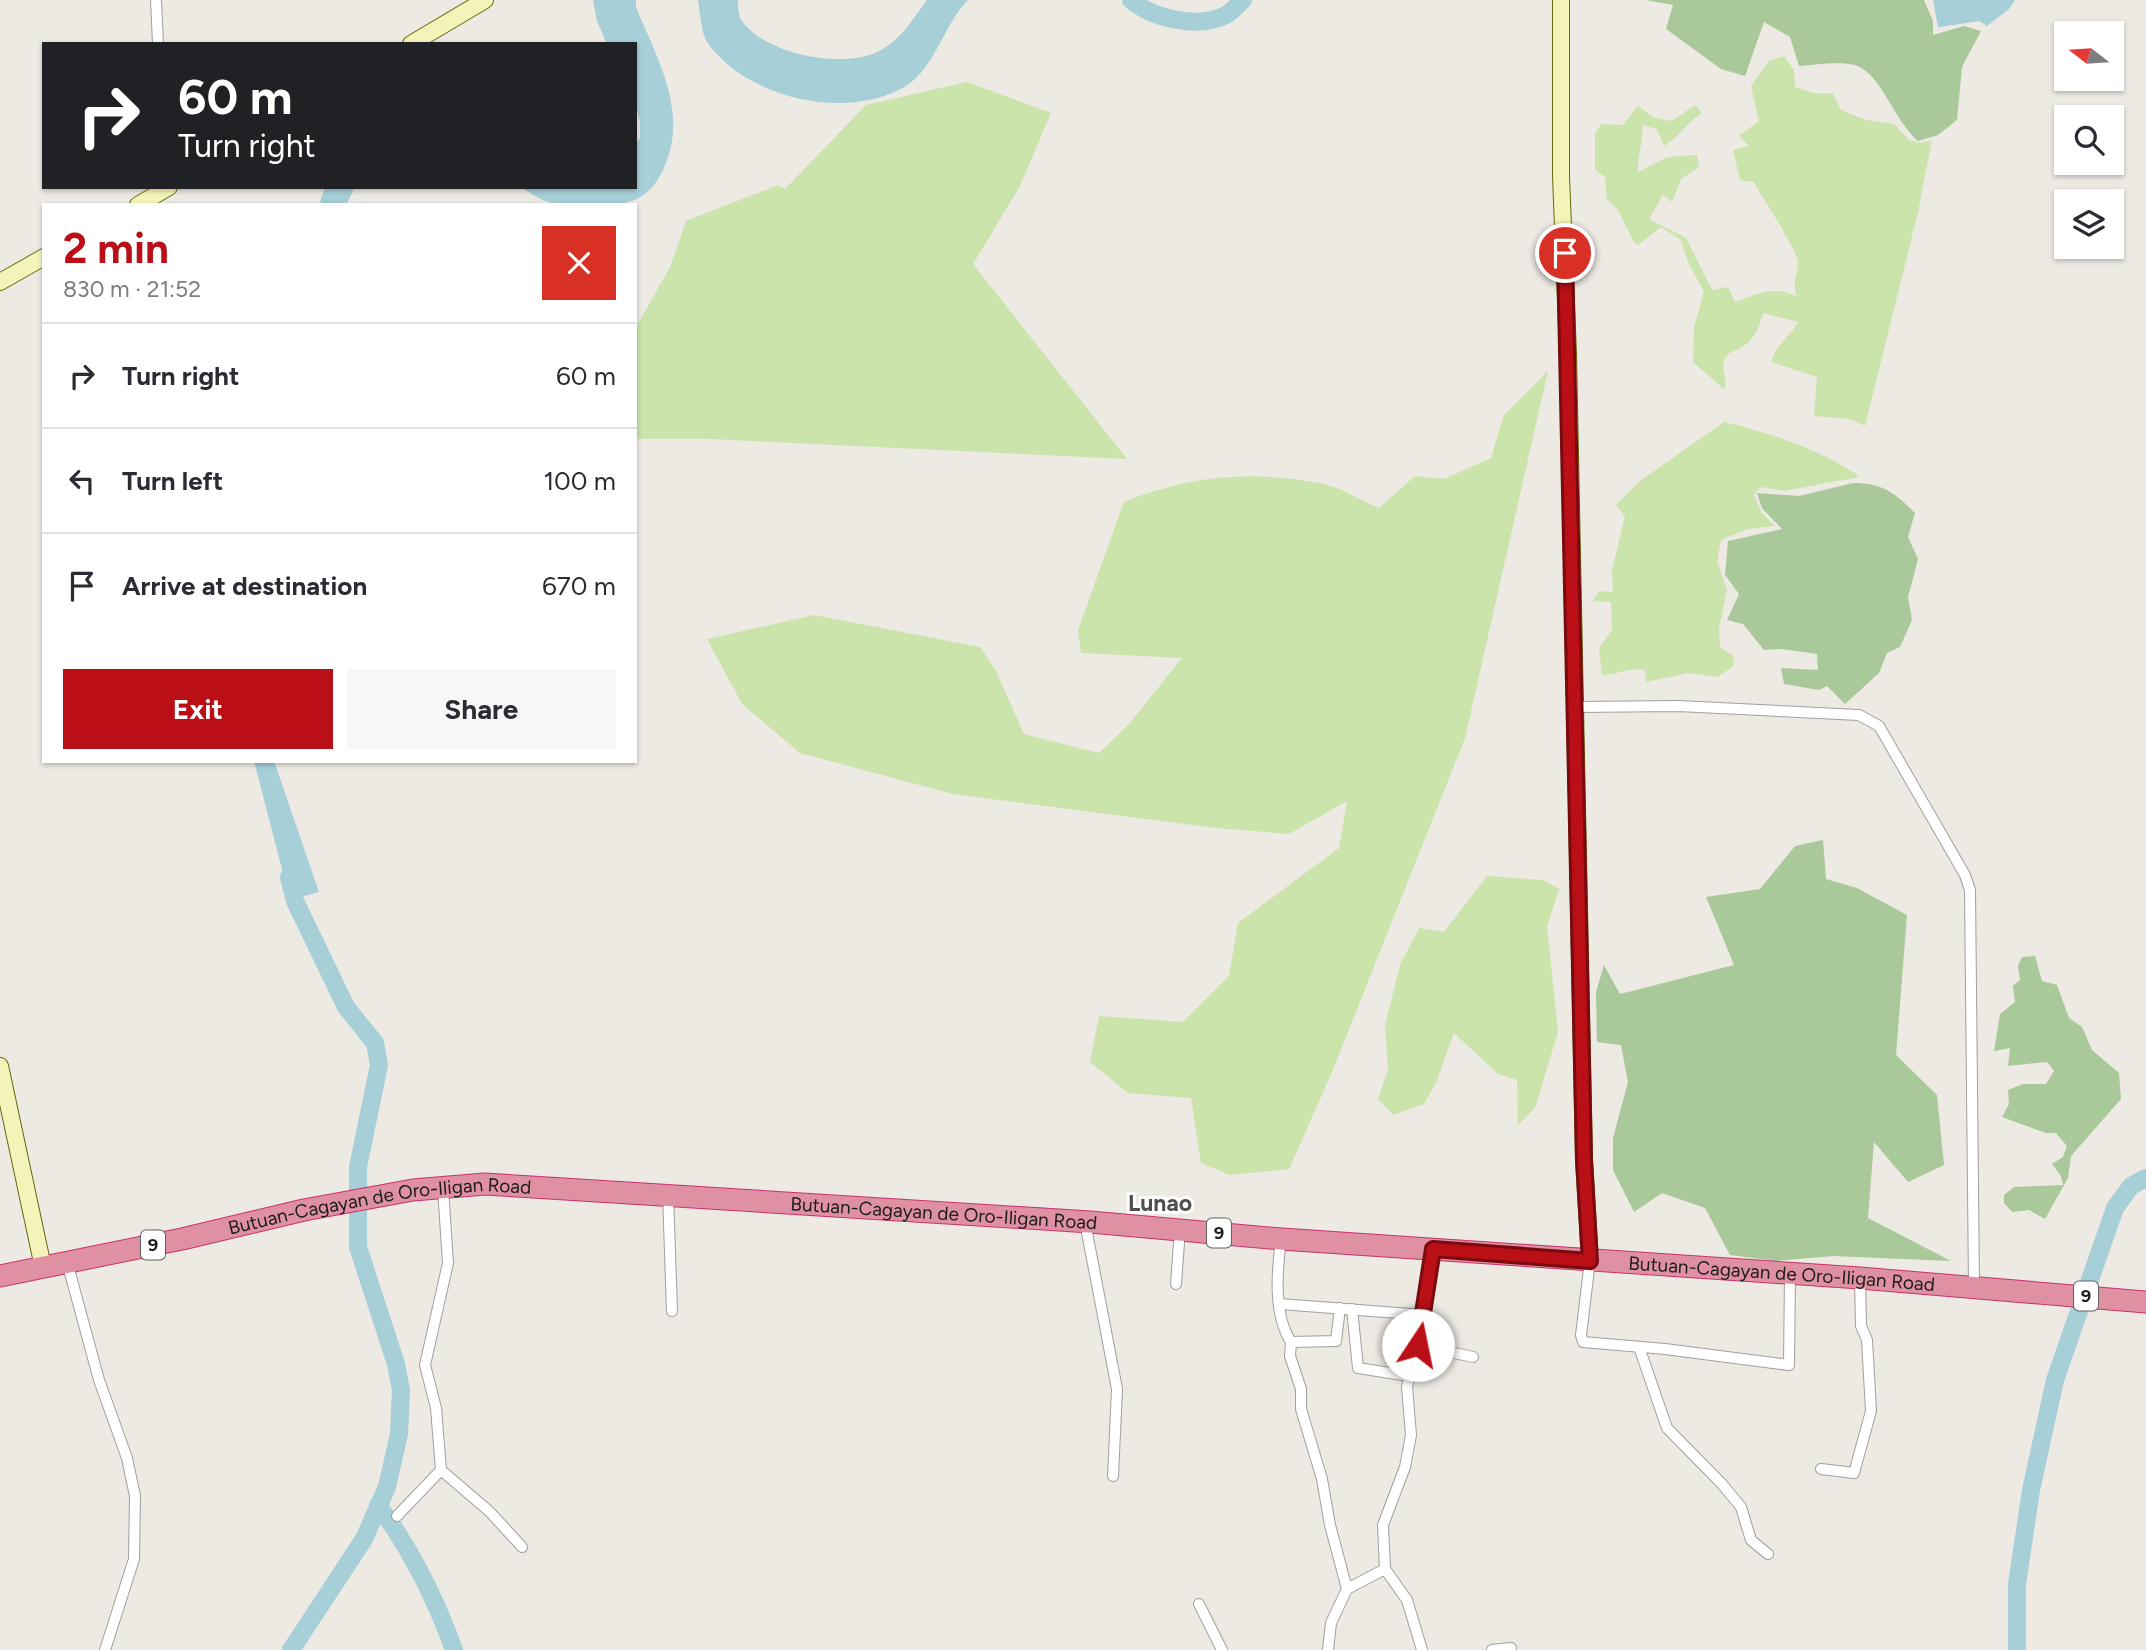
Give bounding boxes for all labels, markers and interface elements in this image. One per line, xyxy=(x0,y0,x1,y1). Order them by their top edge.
north arrow xyxy=(2054,21,2124,91)
map controls xyxy=(2054,21,2124,259)
text: 60 m xyxy=(178,67,293,126)
icon: right xyxy=(63,70,154,161)
button: search xyxy=(2054,105,2124,175)
text: Turn right xyxy=(178,127,316,165)
button: layers xyxy=(2054,189,2124,259)
text: 2 min xyxy=(63,223,169,274)
pin xyxy=(1535,223,1595,283)
button: close xyxy=(542,226,616,300)
icon: arrive xyxy=(1546,234,1584,272)
text: 830 m · 21:52 xyxy=(63,275,201,303)
icon: right xyxy=(63,357,101,395)
text: Turn right xyxy=(122,360,239,392)
text: 60 m xyxy=(556,360,616,392)
icon: left xyxy=(63,462,101,500)
text: Turn left xyxy=(122,465,223,497)
text: 100 m xyxy=(543,465,616,497)
icon: arrive xyxy=(63,567,101,605)
text: Arrive at destination xyxy=(122,570,367,602)
text: 670 m xyxy=(542,570,616,602)
button: Exit xyxy=(63,669,333,749)
button: Share xyxy=(347,669,616,749)
street label: Butuan-Cagayan de Oro-Iligan Road xyxy=(226,1173,532,1240)
district label: Lunao xyxy=(1128,1189,1192,1217)
street label: Butuan-Cagayan de Oro-Iligan Road xyxy=(790,1192,1098,1235)
road number: 9 xyxy=(1207,1218,1231,1248)
road number: 9 xyxy=(141,1230,165,1260)
street label: Butuan-Cagayan de Oro-Iligan Road xyxy=(1628,1251,1936,1296)
road number: 9 xyxy=(2074,1282,2098,1310)
position arrow xyxy=(1381,1308,1455,1382)

